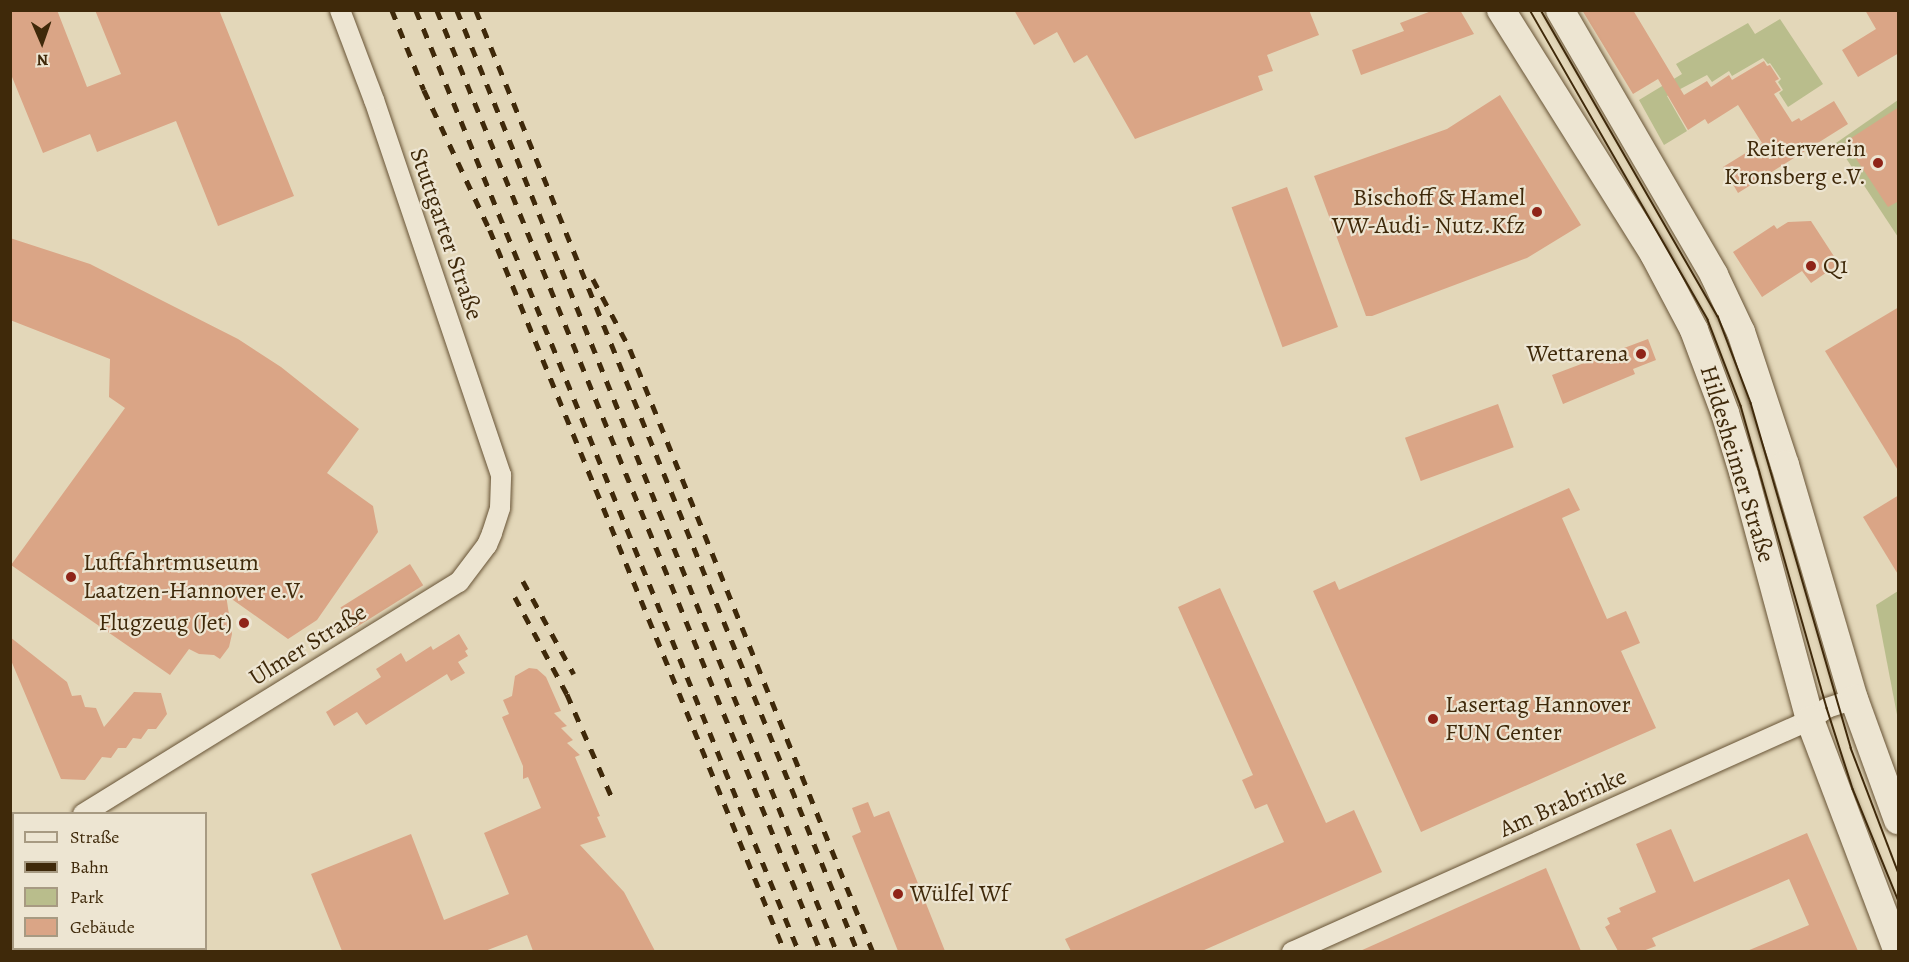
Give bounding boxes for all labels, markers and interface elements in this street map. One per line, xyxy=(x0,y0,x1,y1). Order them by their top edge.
north arrow xyxy=(12,12,72,72)
text: N xyxy=(36,49,49,71)
place label: Reiterverein Kronsberg e.V. xyxy=(1724,135,1866,191)
street label: Stuttgarter Straße xyxy=(403,144,489,324)
marker: Reiterverein Kronsberg e.V. xyxy=(1871,156,1885,170)
place label: Bischoff & Hamel VW-Audi- Nutz.Kfz xyxy=(1331,184,1525,240)
marker: Bischoff & Hamel VW-Audi- Nutz.Kfz xyxy=(1530,205,1544,219)
place label: Q1 xyxy=(1823,252,1848,280)
marker: Q1 xyxy=(1804,259,1818,273)
place label: Wettarena xyxy=(1527,340,1629,368)
marker: Wettarena xyxy=(1634,347,1648,361)
street label: Hildesheimer Straße xyxy=(1693,362,1781,566)
place label: Luftfahrtmuseum Laatzen-Hannover e.V. xyxy=(83,549,305,605)
marker: Luftfahrtmuseum Laatzen-Hannover e.V. xyxy=(64,570,78,584)
street label: Ulmer Straße xyxy=(244,598,372,692)
place label: Flugzeug (Jet) xyxy=(99,609,232,637)
marker: Flugzeug (Jet) xyxy=(237,616,251,630)
place label: Lasertag Hannover FUN Center xyxy=(1445,691,1631,747)
marker: Lasertag Hannover FUN Center xyxy=(1426,712,1440,726)
street label: Am Brabrinke xyxy=(1495,762,1631,844)
legend xyxy=(12,812,207,950)
text: Straße xyxy=(70,825,119,849)
text: Bahn xyxy=(70,855,109,879)
place label: Wülfel Wf xyxy=(910,880,1009,908)
text: Park xyxy=(70,885,104,909)
marker: Wülfel Wf xyxy=(891,887,905,901)
text: Gebäude xyxy=(70,915,135,939)

